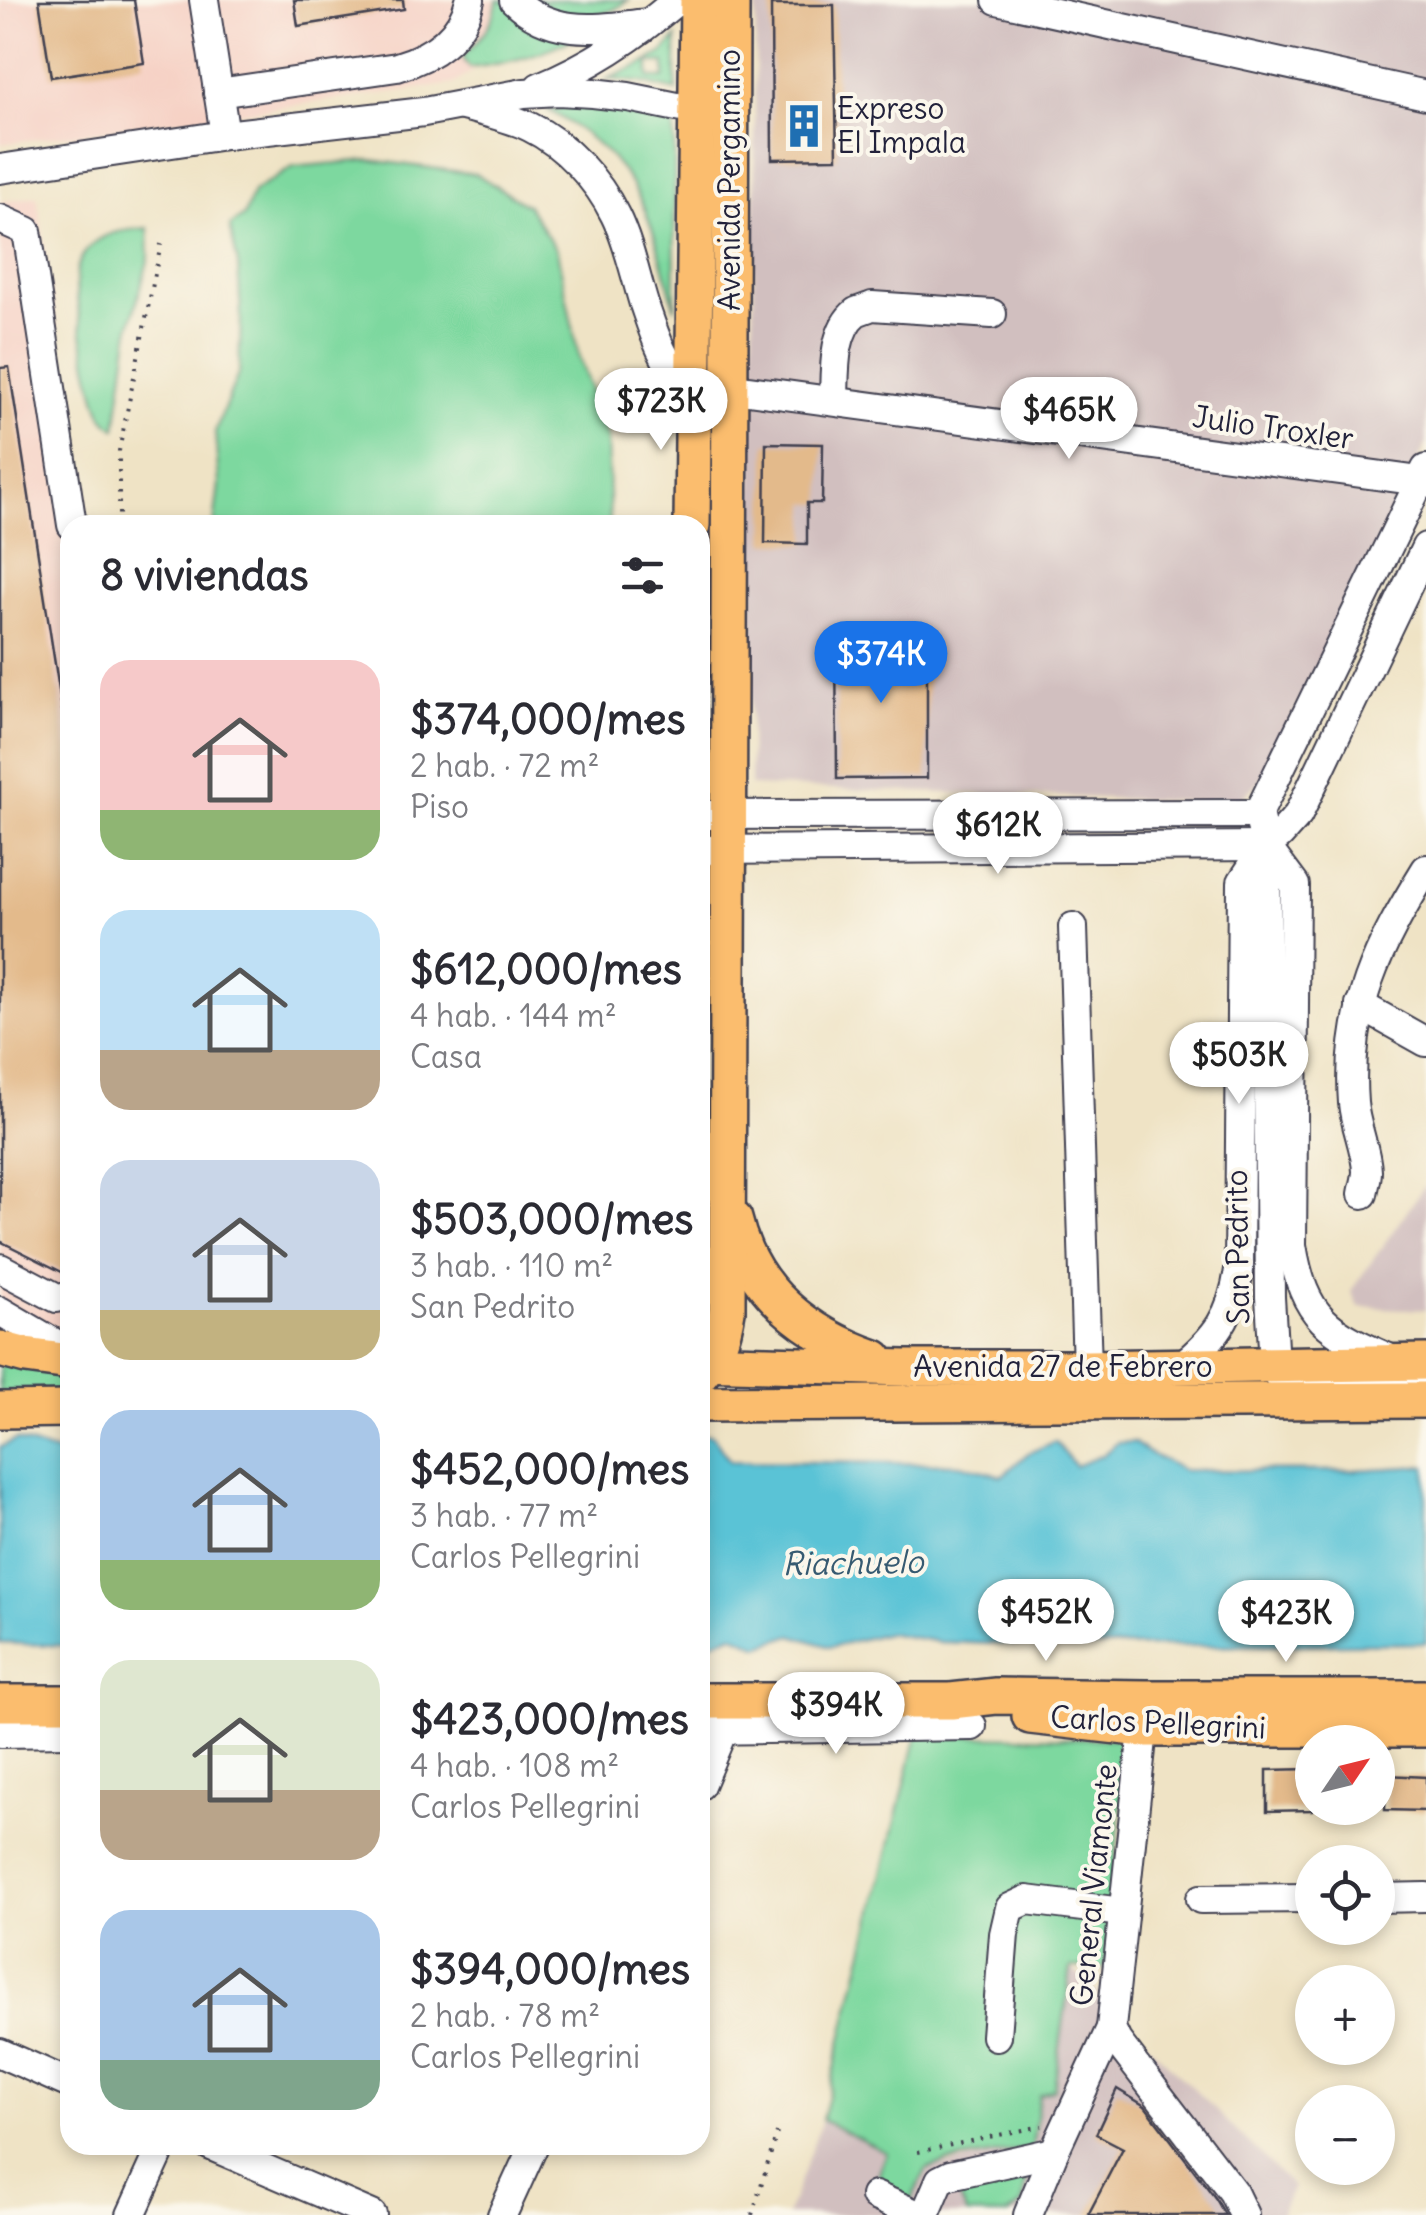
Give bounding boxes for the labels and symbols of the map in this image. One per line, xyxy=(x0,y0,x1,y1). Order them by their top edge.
street label: Avenida Pergamino xyxy=(710,49,748,311)
place label: Expreso El Impala xyxy=(837,89,966,161)
building icon: Expreso El Impala xyxy=(780,102,828,150)
pin: $723K xyxy=(591,368,731,453)
pin: $465K xyxy=(999,377,1139,462)
street label: Julio Troxler xyxy=(1190,397,1356,457)
pin: $374K xyxy=(811,621,951,706)
pin: $612K xyxy=(928,792,1068,877)
pin: $503K xyxy=(1169,1022,1309,1107)
street label: San Pedrito xyxy=(1217,1169,1257,1325)
street label: Avenida 27 de Febrero xyxy=(913,1347,1213,1385)
water label: Riachuelo xyxy=(782,1541,926,1584)
pin: $452K xyxy=(976,1579,1116,1664)
pin: $423K xyxy=(1216,1580,1356,1665)
pin: $394K xyxy=(766,1672,906,1757)
street label: Carlos Pellegrini xyxy=(1049,1697,1267,1747)
north arrow xyxy=(1295,1725,1395,1825)
street label: General Viamonte xyxy=(1061,1762,1125,2008)

